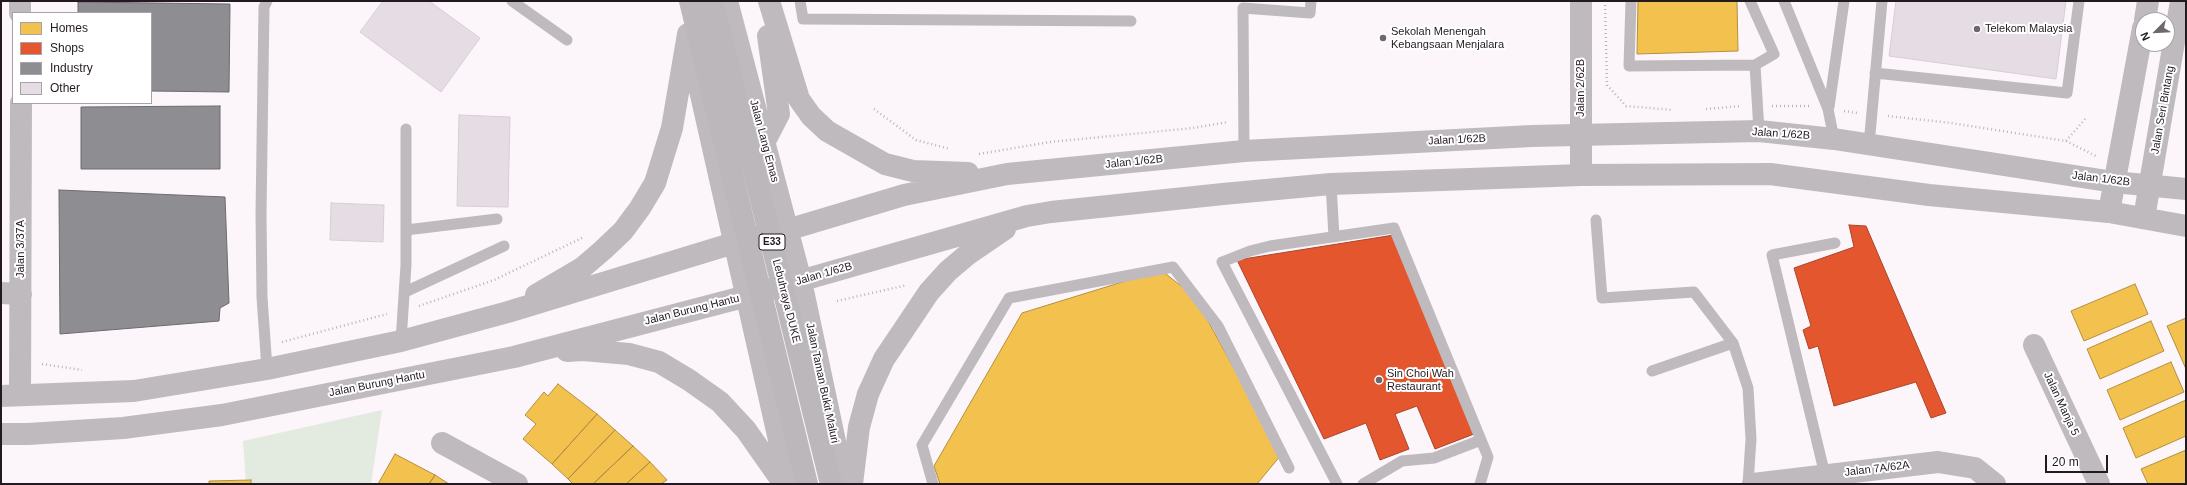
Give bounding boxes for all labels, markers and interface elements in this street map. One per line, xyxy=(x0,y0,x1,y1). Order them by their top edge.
legend xyxy=(12,12,152,104)
north arrow xyxy=(2135,12,2175,52)
text: Homes xyxy=(50,21,88,35)
place label: Telekom Malaysia xyxy=(1985,22,2072,36)
marker: Telekom Malaysia xyxy=(1972,24,1982,34)
place label: Sekolah Menengah Kebangsaan Menjalara xyxy=(1391,25,1504,51)
text: N xyxy=(2138,30,2152,43)
marker: Sekolah Menengah Kebangsaan Menjalara xyxy=(1378,33,1388,43)
text: Shops xyxy=(50,41,84,55)
street label: Jalan 2/62B xyxy=(1574,59,1588,117)
text: Industry xyxy=(50,61,93,75)
street label: Jalan Seri Bintang xyxy=(2149,65,2177,155)
text: Other xyxy=(50,81,80,95)
street label: Jalan Lang Emas xyxy=(747,98,781,184)
street label: Jalan 1/62B xyxy=(1752,125,1810,143)
street label: Jalan 1/62B xyxy=(1428,132,1486,148)
street label: Jalan 1/62B xyxy=(1104,152,1164,172)
street label: Jalan 1/62B xyxy=(2071,169,2131,189)
street label: Jalan 3/37A xyxy=(14,220,28,278)
road number: E33 xyxy=(759,234,785,250)
street label: Lebuhraya DUKE xyxy=(769,258,803,344)
street label: Jalan 1/62B xyxy=(794,260,854,288)
street label: Jalan Burung Hantu xyxy=(643,292,741,328)
street label: Jalan Taman Bukit Maluri xyxy=(803,322,841,444)
place label: Sin Choi Wah Restaurant xyxy=(1387,367,1454,393)
street label: Jalan Burung Hantu xyxy=(328,368,426,400)
street label: Jalan Manja 5 xyxy=(2041,370,2081,438)
marker: Sin Choi Wah Restaurant xyxy=(1374,375,1384,385)
scale bar xyxy=(2047,447,2110,473)
text: 20 m xyxy=(2052,455,2079,469)
street label: Jalan 7A/62A xyxy=(1844,458,1910,480)

